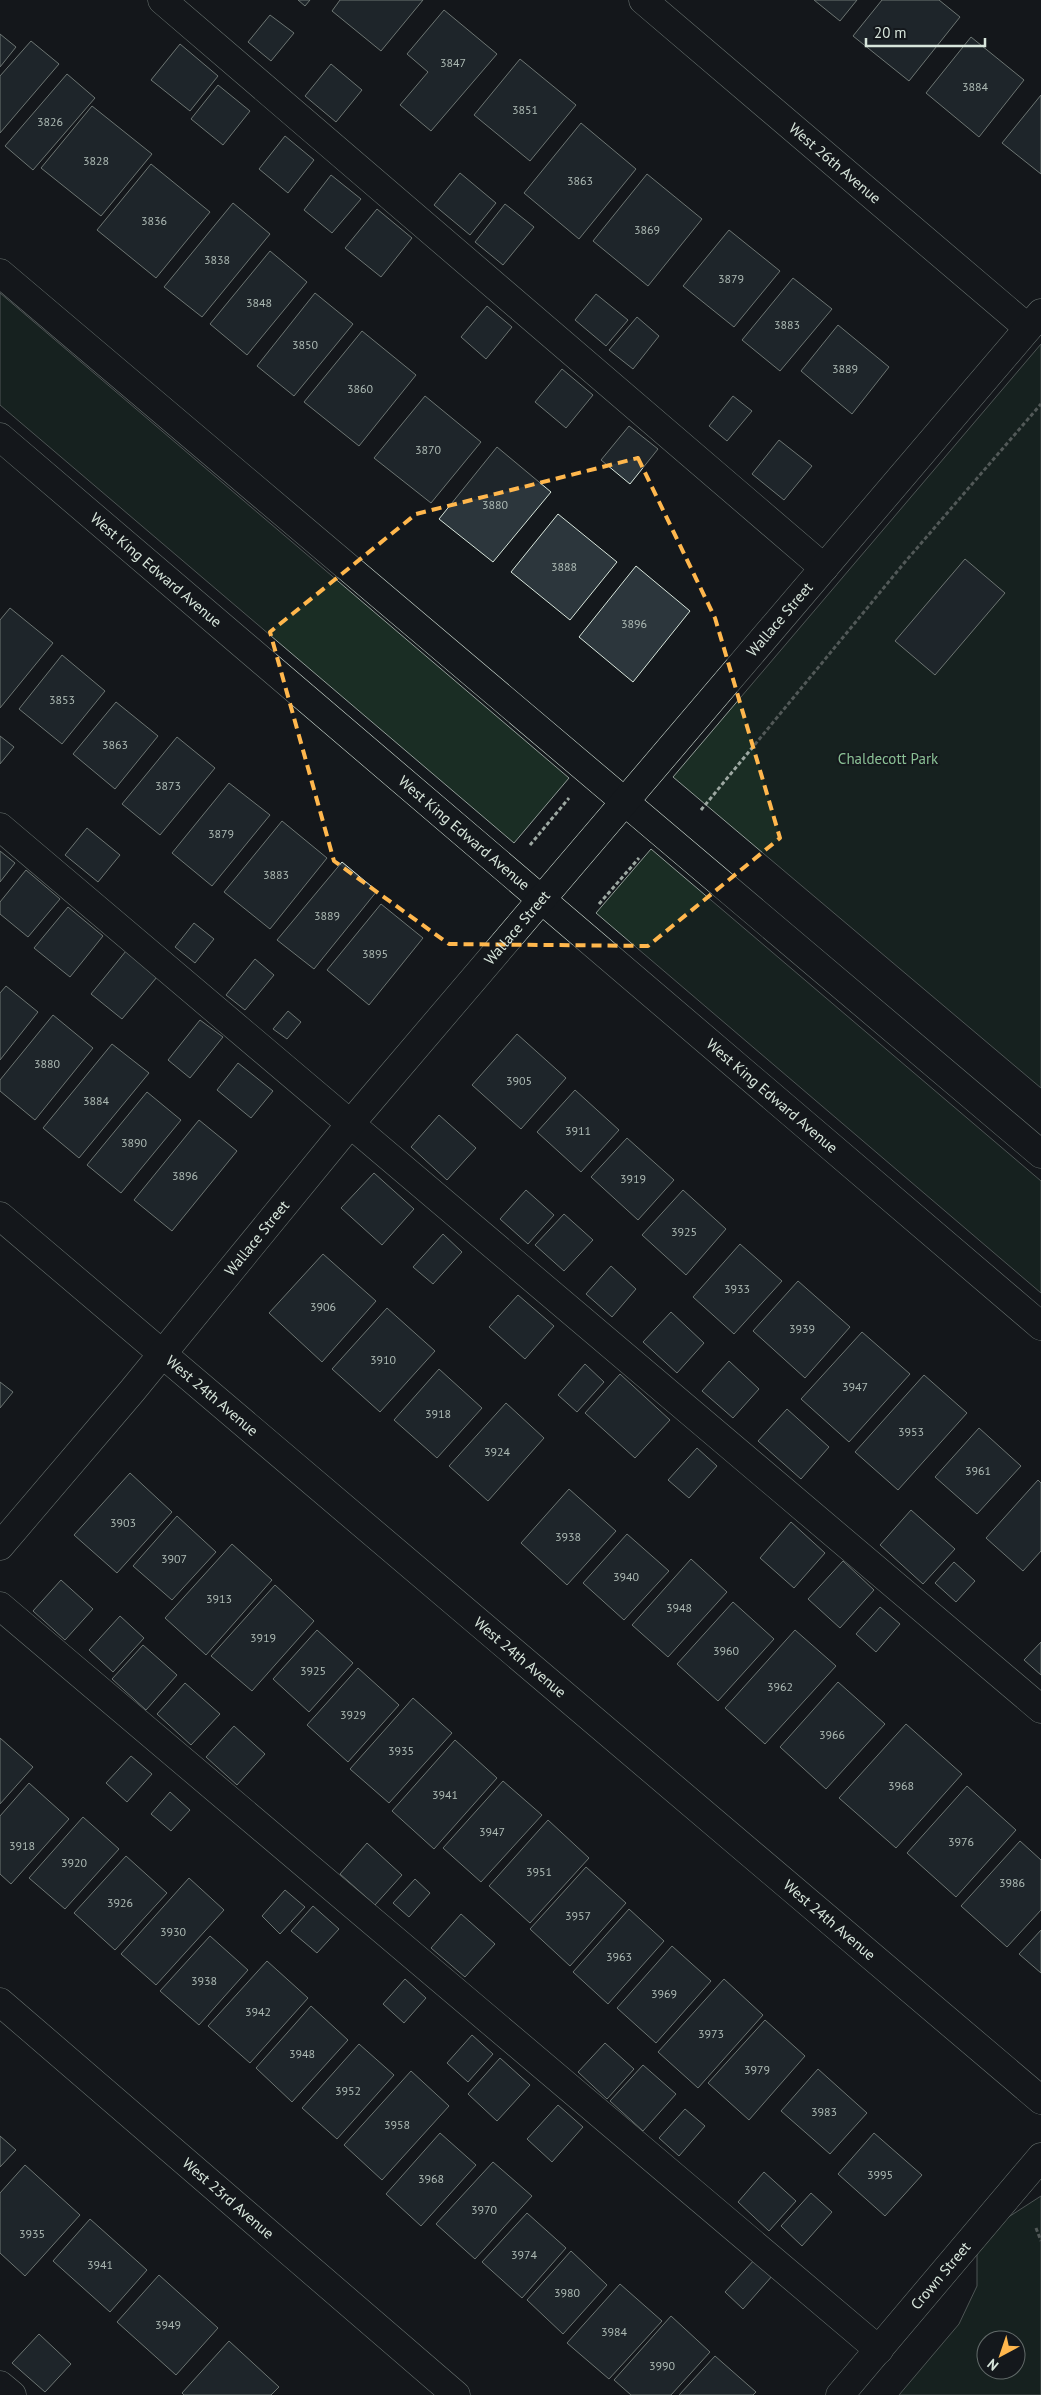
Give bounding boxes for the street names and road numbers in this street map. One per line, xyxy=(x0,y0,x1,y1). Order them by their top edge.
street label: West 26th Avenue xyxy=(785,119,885,208)
street label: West King Edward Avenue xyxy=(87,508,226,631)
street label: Wallace Street xyxy=(742,578,816,660)
street label: West King Edward Avenue xyxy=(395,771,534,894)
street label: Wallace Street xyxy=(480,886,554,969)
street label: West King Edward Avenue xyxy=(703,1034,842,1157)
street label: Wallace Street xyxy=(220,1196,293,1279)
street label: West 24th Avenue xyxy=(162,1351,262,1440)
street label: West 24th Avenue xyxy=(470,1613,570,1702)
street label: West 24th Avenue xyxy=(780,1875,880,1964)
street label: West 23rd Avenue xyxy=(179,2153,278,2243)
street label: Crown Street xyxy=(906,2238,974,2313)

